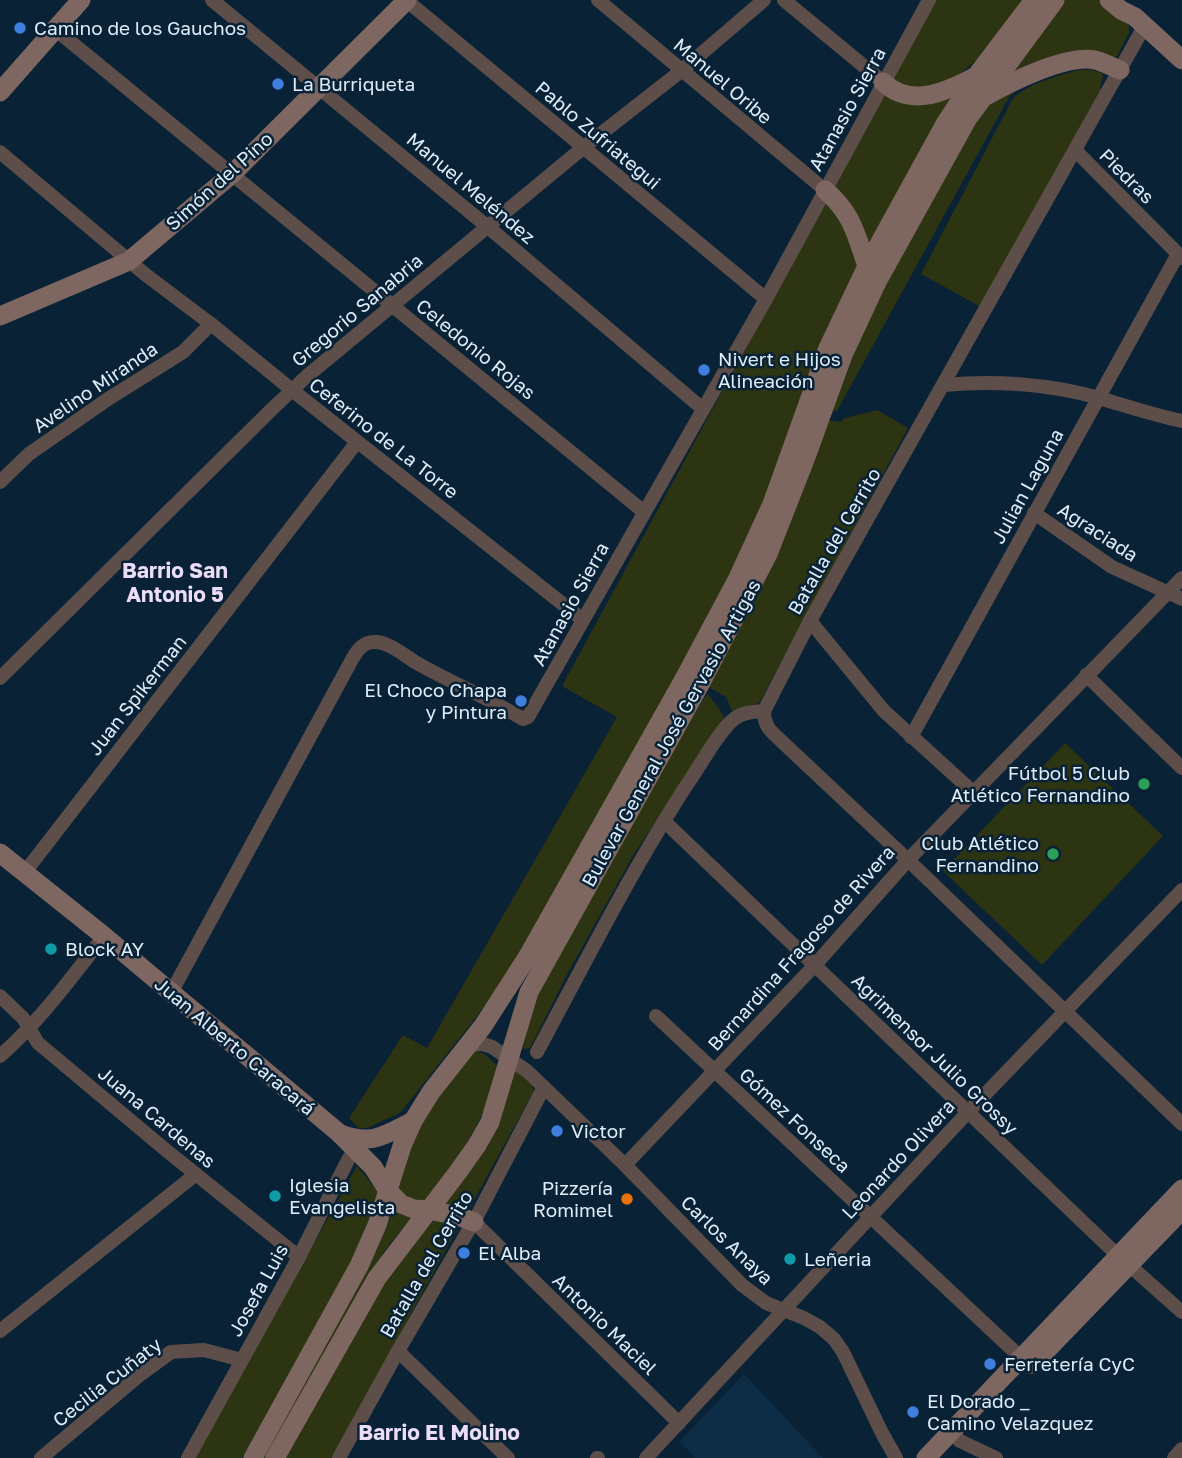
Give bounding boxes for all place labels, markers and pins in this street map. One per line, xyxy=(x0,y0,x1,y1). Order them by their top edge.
place label: Camino de los Gauchos xyxy=(34,16,246,39)
marker: Camino de los Gauchos xyxy=(12,20,28,36)
place label: La Burriqueta xyxy=(292,72,415,95)
marker: La Burriqueta xyxy=(270,76,286,92)
place label: Nivert e Hijos Alineación xyxy=(718,347,841,392)
marker: Nivert e Hijos Alineación xyxy=(696,362,712,378)
place label: El Choco Chapa y Pintura xyxy=(364,678,507,723)
marker: El Choco Chapa y Pintura xyxy=(513,693,529,709)
place label: Fútbol 5 Club Atlético Fernandino xyxy=(951,761,1130,806)
marker: Fútbol 5 Club Atlético Fernandino xyxy=(1136,776,1152,792)
place label: Club Atlético Fernandino xyxy=(921,831,1039,876)
marker: Club Atlético Fernandino xyxy=(1045,846,1061,862)
place label: Block AY xyxy=(65,937,144,960)
marker: Block AY xyxy=(43,941,59,957)
place label: Victor xyxy=(571,1119,626,1142)
marker: Victor xyxy=(549,1123,565,1139)
place label: Iglesia Evangelista xyxy=(289,1173,395,1218)
place label: Pizzería Romimel xyxy=(533,1176,613,1221)
marker: Iglesia Evangelista xyxy=(267,1188,283,1204)
marker: Pizzería Romimel xyxy=(619,1191,635,1207)
place label: El Alba xyxy=(478,1241,541,1264)
marker: El Alba xyxy=(456,1245,472,1261)
place label: Leñeria xyxy=(804,1247,872,1270)
marker: Leñeria xyxy=(782,1251,798,1267)
place label: Ferretería CyC xyxy=(1004,1352,1135,1375)
marker: Ferretería CyC xyxy=(982,1356,998,1372)
place label: El Dorado _ Camino Velazquez xyxy=(927,1389,1093,1434)
marker: El Dorado _ Camino Velazquez xyxy=(905,1404,921,1420)

